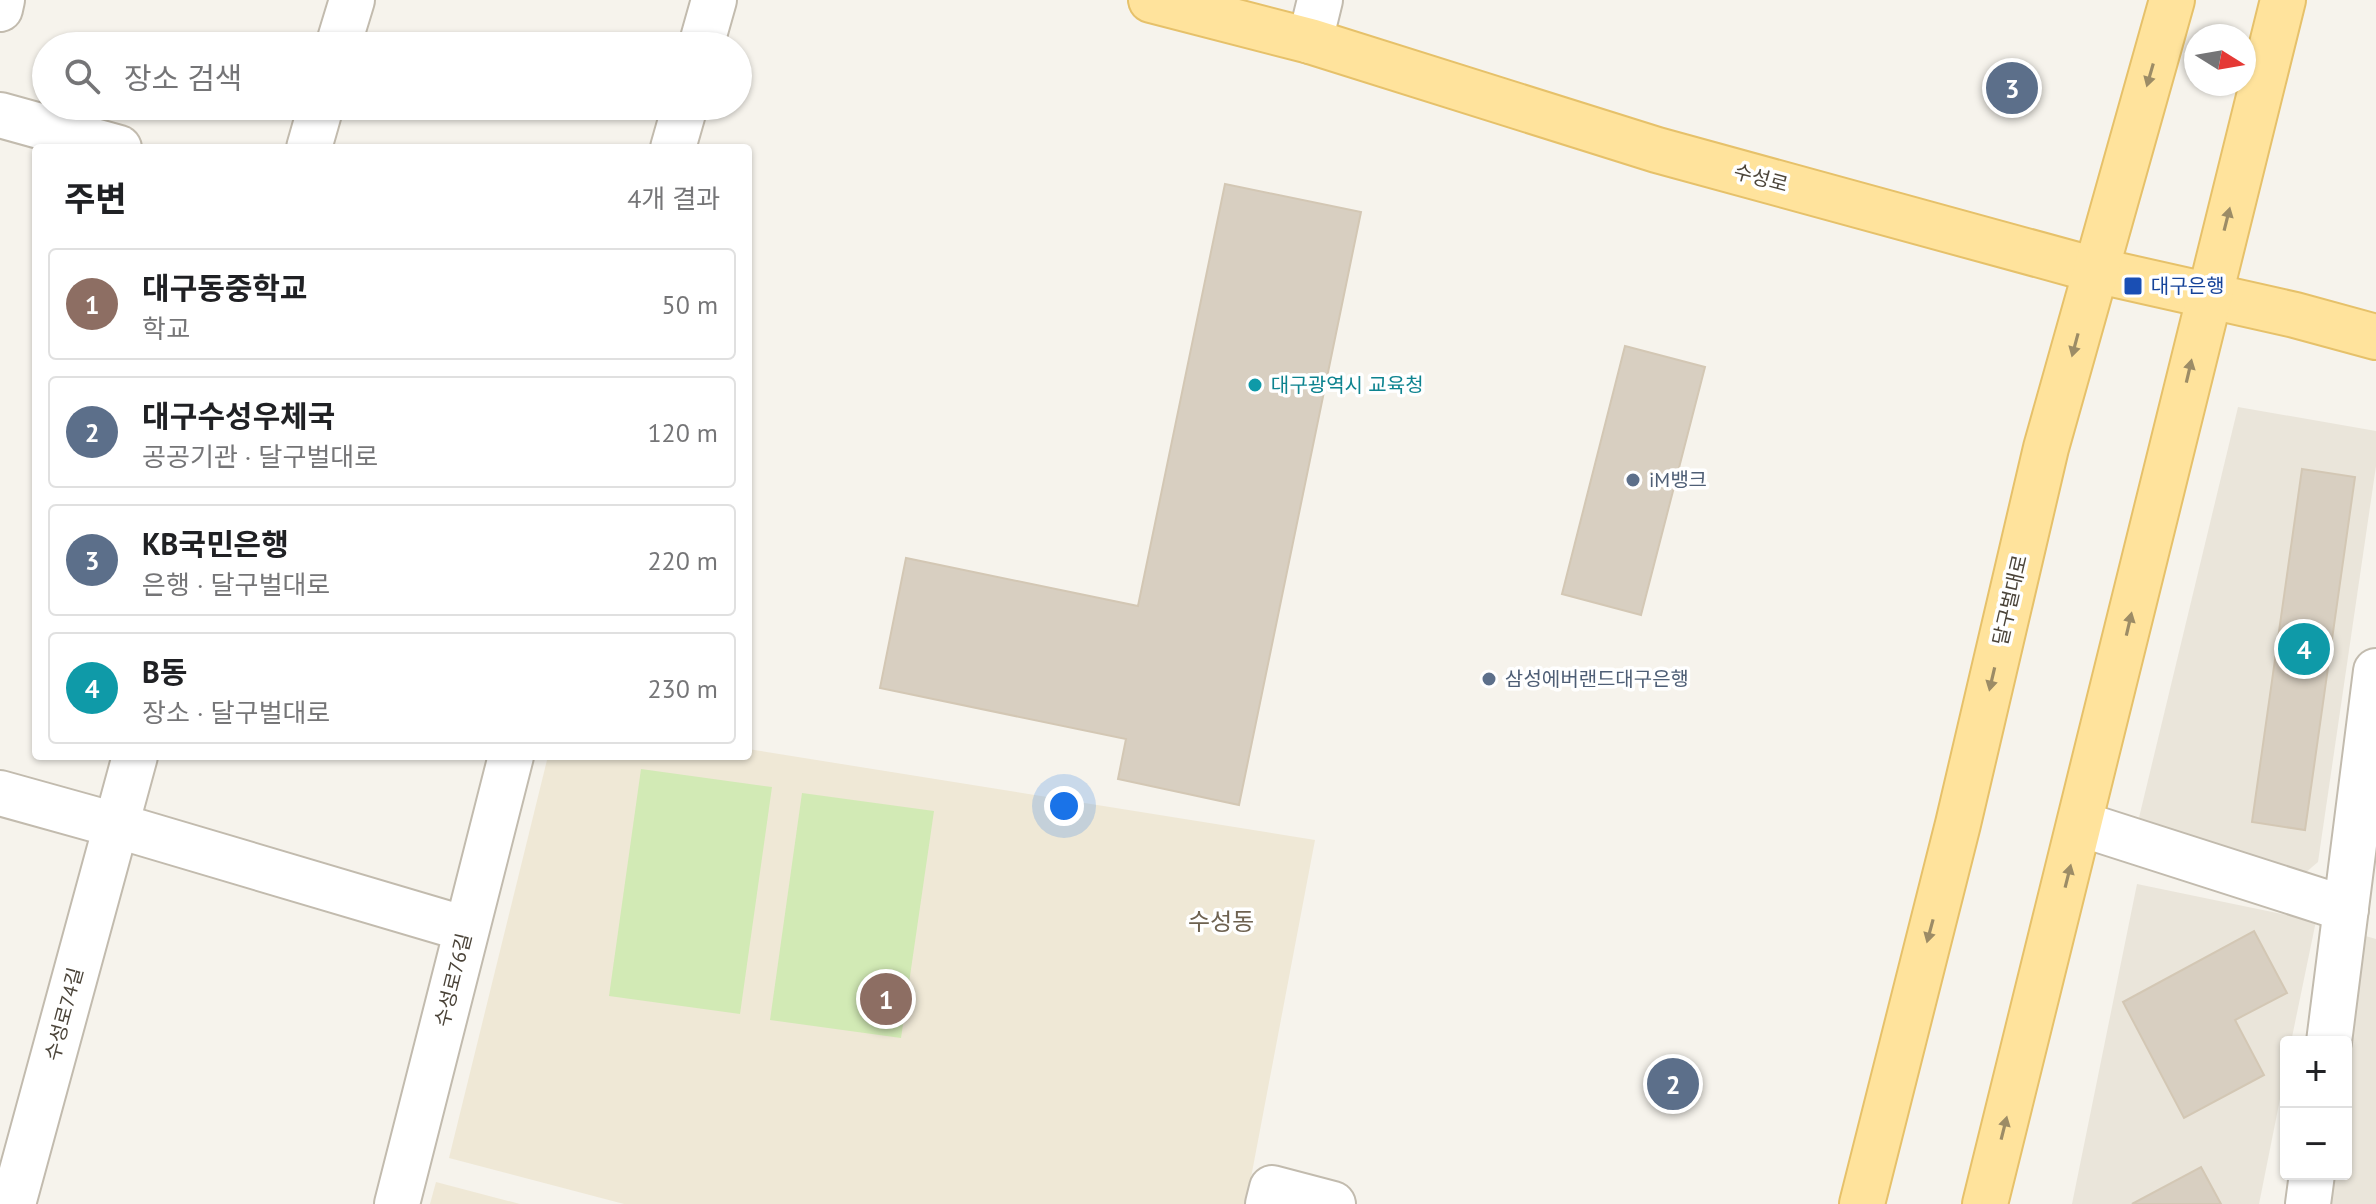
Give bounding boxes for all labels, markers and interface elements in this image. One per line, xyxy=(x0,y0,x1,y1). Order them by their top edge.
north arrow xyxy=(2184,24,2256,96)
search box xyxy=(32,32,752,120)
icon: search xyxy=(60,54,104,98)
text: 장소 검색 xyxy=(124,58,242,97)
pin: 3 xyxy=(1986,58,2038,118)
one-way arrow xyxy=(2143,63,2156,87)
street label: 수성로 xyxy=(1731,158,1791,198)
text: 주변 xyxy=(64,176,127,220)
text: 4개 결과 xyxy=(627,182,720,215)
one-way arrow xyxy=(2221,206,2233,231)
text: 대구동중학교 xyxy=(142,268,308,307)
place label: 대구은행 xyxy=(2151,273,2225,299)
marker: 대구은행 xyxy=(2122,275,2144,297)
text: 1 xyxy=(85,288,99,321)
text: 50 m xyxy=(662,288,718,321)
text: 학교 xyxy=(142,312,190,345)
one-way arrow xyxy=(2068,332,2080,357)
one-way arrow xyxy=(2183,358,2196,383)
place label: 대구광역시 교육청 xyxy=(1271,372,1424,398)
marker: 대구광역시 교육청 xyxy=(1246,376,1264,394)
text: 대구수성우체국 xyxy=(142,396,335,435)
text: 2 xyxy=(85,416,99,449)
text: 120 m xyxy=(647,416,718,449)
text: 공공기관 · 달구벌대로 xyxy=(142,440,378,473)
place label: iM뱅크 xyxy=(1649,467,1707,493)
marker: iM뱅크 xyxy=(1624,471,1642,489)
text: KB국민은행 xyxy=(142,524,289,563)
text: 3 xyxy=(85,544,99,577)
text: 220 m xyxy=(647,544,718,577)
street label: 달구벌대로 xyxy=(1987,552,2033,648)
text: 은행 · 달구벌대로 xyxy=(142,568,330,601)
one-way arrow xyxy=(2123,611,2136,636)
pin: 4 xyxy=(2278,619,2330,679)
text: B동 xyxy=(142,652,187,691)
place label: 삼성에버랜드대구은행 xyxy=(1505,666,1689,692)
one-way arrow xyxy=(1985,666,1998,691)
marker: 삼성에버랜드대구은행 xyxy=(1480,670,1498,688)
text: 4 xyxy=(85,672,99,705)
text: 230 m xyxy=(647,672,718,705)
text: 장소 · 달구벌대로 xyxy=(142,696,330,729)
your location xyxy=(1044,786,1084,826)
one-way arrow xyxy=(2062,864,2074,889)
district label: 수성동 xyxy=(1188,906,1254,937)
one-way arrow xyxy=(1924,919,1936,944)
street label: 수성로76길 xyxy=(429,931,477,1029)
street label: 수성로74길 xyxy=(39,965,89,1063)
pin: 1 xyxy=(860,969,912,1029)
map controls xyxy=(2280,1036,2352,1180)
button: + xyxy=(2280,1036,2352,1108)
pin: 2 xyxy=(1647,1054,1699,1114)
button: − xyxy=(2280,1108,2352,1180)
one-way arrow xyxy=(1999,1116,2011,1141)

